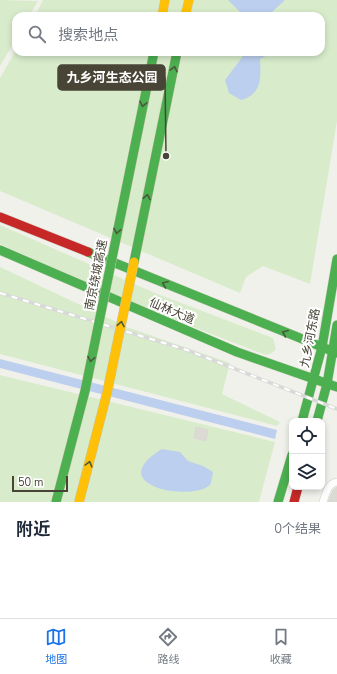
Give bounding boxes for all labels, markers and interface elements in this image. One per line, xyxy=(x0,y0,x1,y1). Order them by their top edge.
search box xyxy=(12,12,325,56)
icon: search xyxy=(26,23,48,45)
text: 搜索地点 xyxy=(58,25,118,45)
callout: 九乡河生态公园 xyxy=(58,65,165,90)
one-way arrow xyxy=(169,66,177,73)
text: 九乡河生态公园 xyxy=(66,69,158,87)
one-way arrow xyxy=(140,101,148,107)
one-way arrow xyxy=(142,193,151,200)
one-way arrow xyxy=(113,228,121,234)
street label: 南京绕城高速 xyxy=(81,238,111,312)
one-way arrow xyxy=(161,281,169,289)
street label: 仙林大道 xyxy=(147,294,197,328)
street label: 九乡河东路 xyxy=(296,307,324,369)
one-way arrow xyxy=(117,321,125,327)
one-way arrow xyxy=(282,330,289,338)
one-way arrow xyxy=(88,355,96,362)
map controls xyxy=(289,418,325,490)
button: locate xyxy=(289,418,325,454)
button: layers xyxy=(289,454,325,490)
one-way arrow xyxy=(84,461,92,467)
scale bar xyxy=(12,474,68,493)
text: 50 m xyxy=(18,475,43,490)
text: 附近 xyxy=(16,518,50,541)
text: 0个结果 xyxy=(274,520,321,538)
tab: 地图 xyxy=(45,626,67,667)
tab: 路线 xyxy=(157,626,179,667)
tab: 收藏 xyxy=(270,626,292,667)

